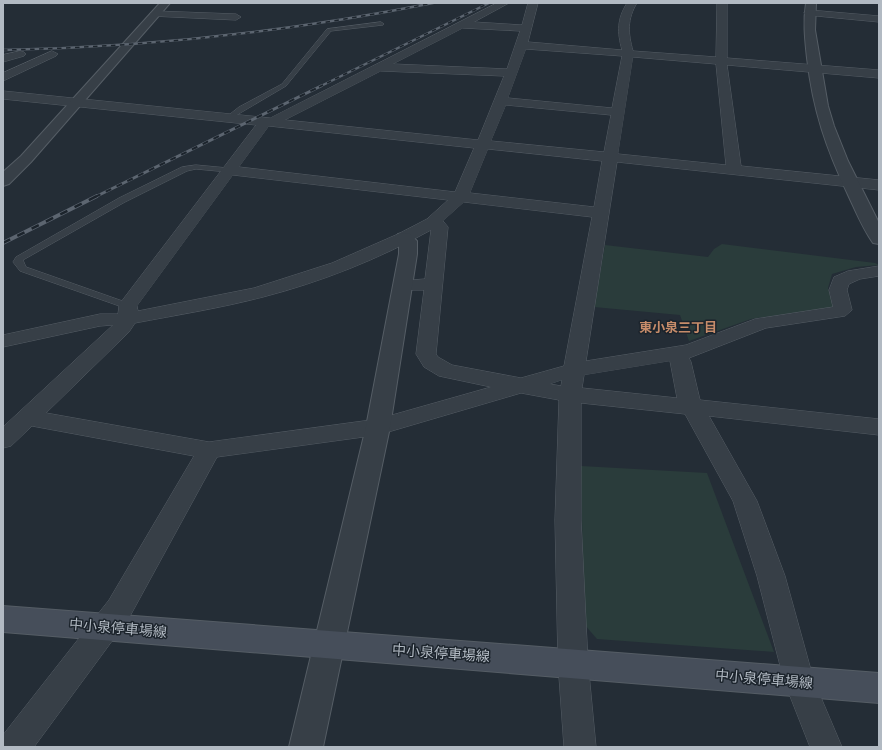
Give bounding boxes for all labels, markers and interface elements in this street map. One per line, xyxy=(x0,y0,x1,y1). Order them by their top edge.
district label: 東小泉三丁目 xyxy=(639,319,717,335)
street label: 中小泉停車場線 xyxy=(68,615,168,640)
street label: 中小泉停車場線 xyxy=(392,641,491,664)
street label: 中小泉停車場線 xyxy=(714,666,814,691)

